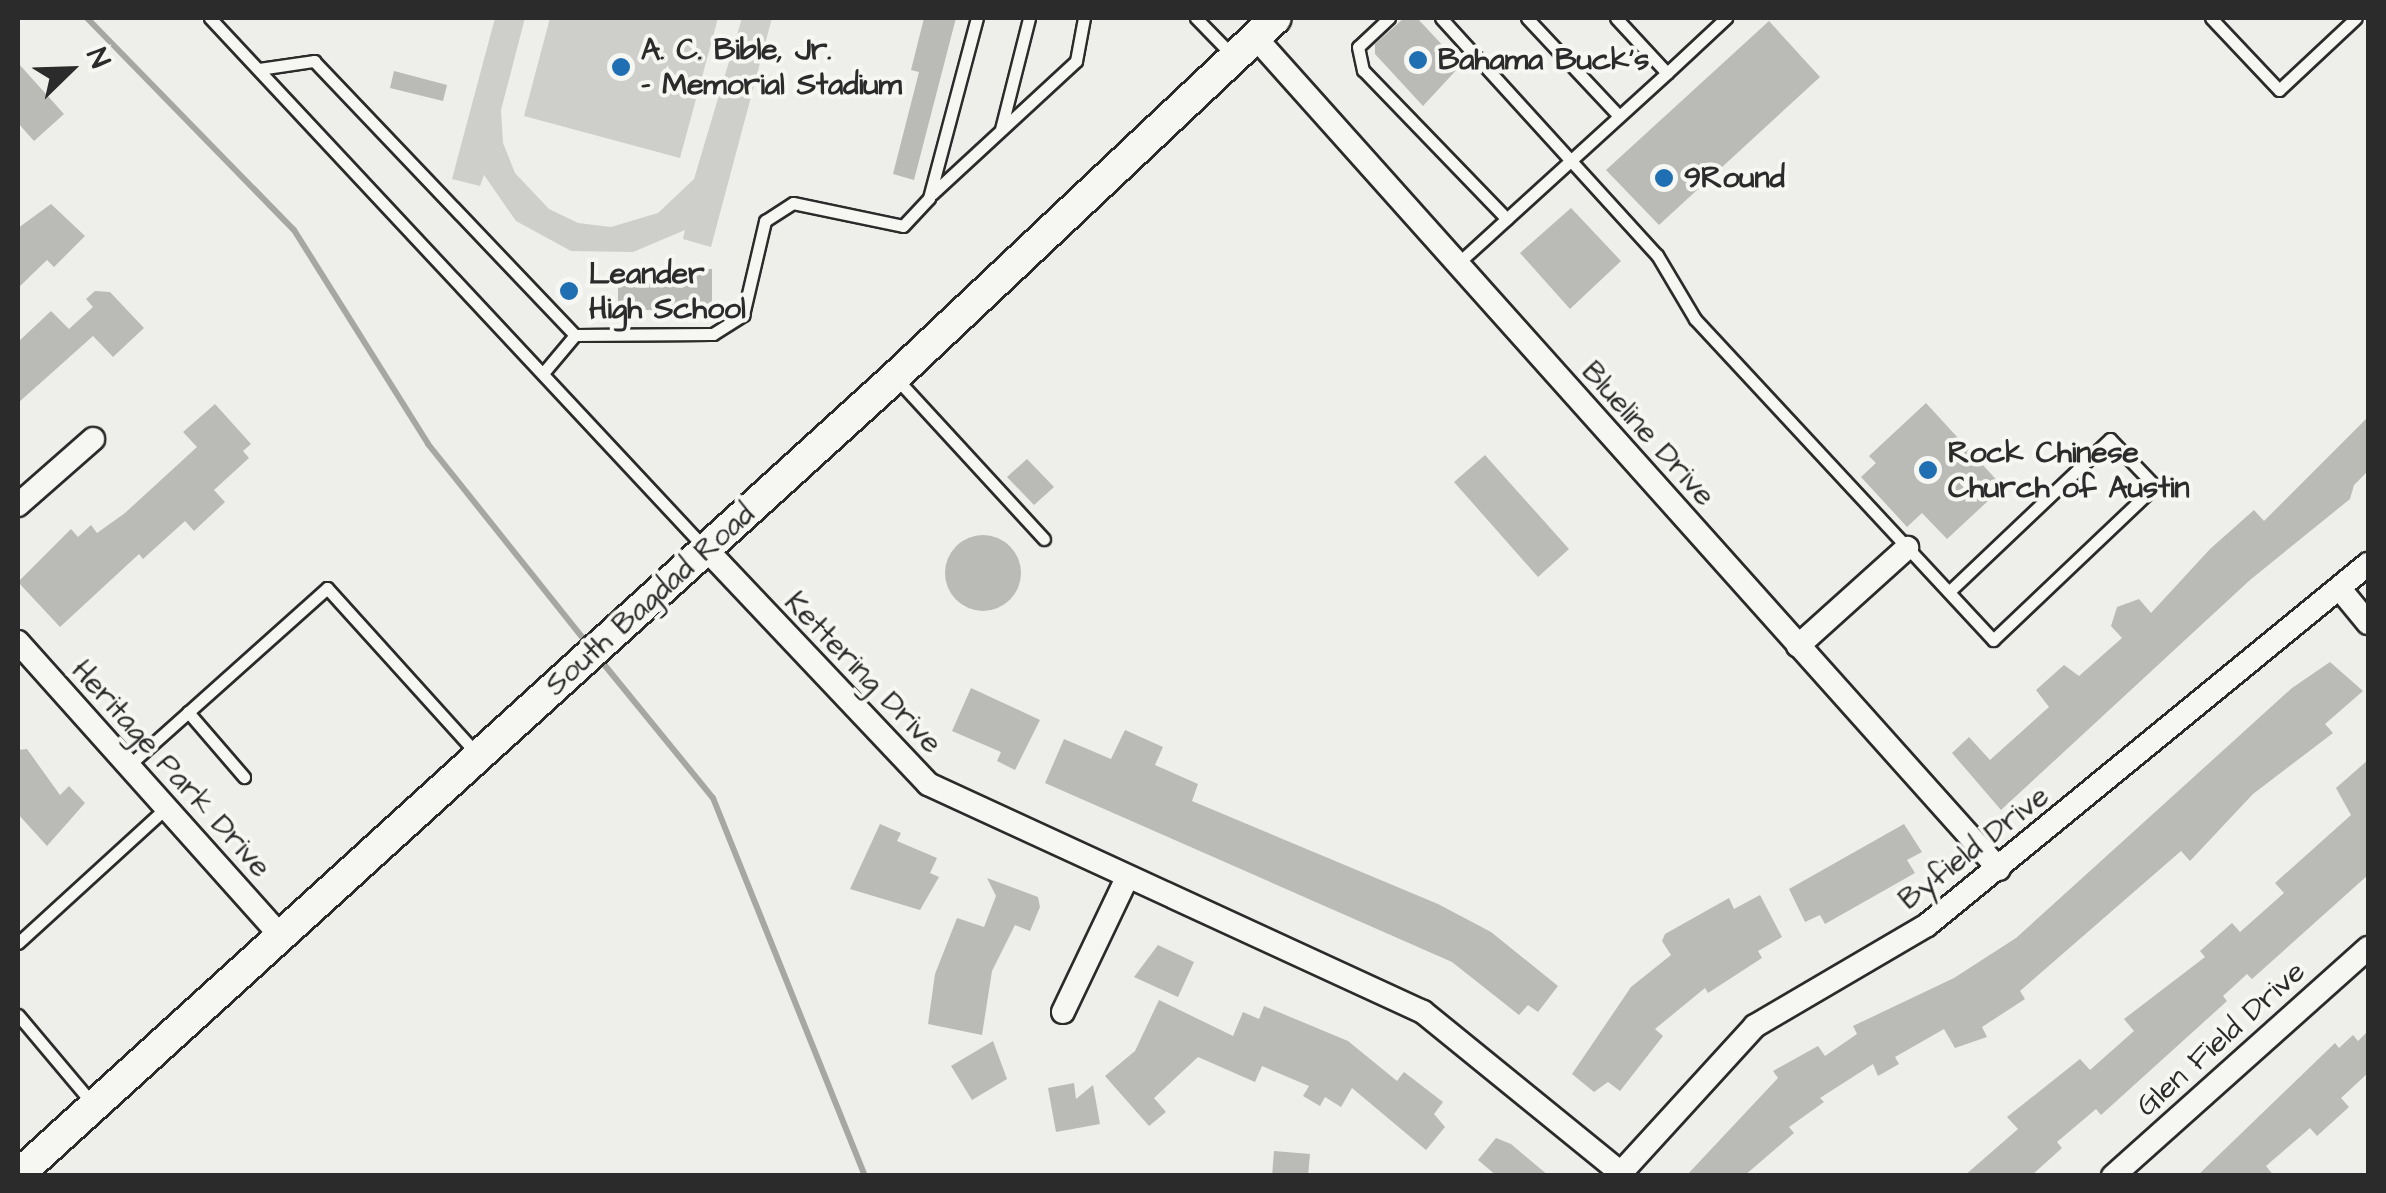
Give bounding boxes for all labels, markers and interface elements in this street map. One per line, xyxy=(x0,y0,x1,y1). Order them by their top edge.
north arrow xyxy=(20,20,120,120)
place label: A. C. Bible, Jr. - Memorial Stadium xyxy=(641,32,902,102)
text: N xyxy=(77,42,119,74)
place label: Bahama Buck's xyxy=(1438,42,1649,78)
marker: Bahama Buck's xyxy=(1407,49,1429,71)
marker: A. C. Bible, Jr. - Memorial Stadium xyxy=(610,56,632,78)
place label: 9Round xyxy=(1684,160,1785,196)
marker: 9Round xyxy=(1653,167,1675,189)
place label: Leander High School xyxy=(589,256,746,326)
marker: Leander High School xyxy=(558,280,580,302)
street label: Blueline Drive xyxy=(1574,354,1722,514)
place label: Rock Chinese Church of Austin xyxy=(1948,435,2190,506)
marker: Rock Chinese Church of Austin xyxy=(1917,459,1939,481)
street label: South Bagdad Road xyxy=(538,496,762,704)
street label: Kettering Drive xyxy=(777,585,949,761)
street label: Heritage Park Drive xyxy=(64,653,278,885)
street label: Byfield Drive xyxy=(1892,778,2056,918)
street label: Glen Field Drive xyxy=(2129,954,2313,1124)

